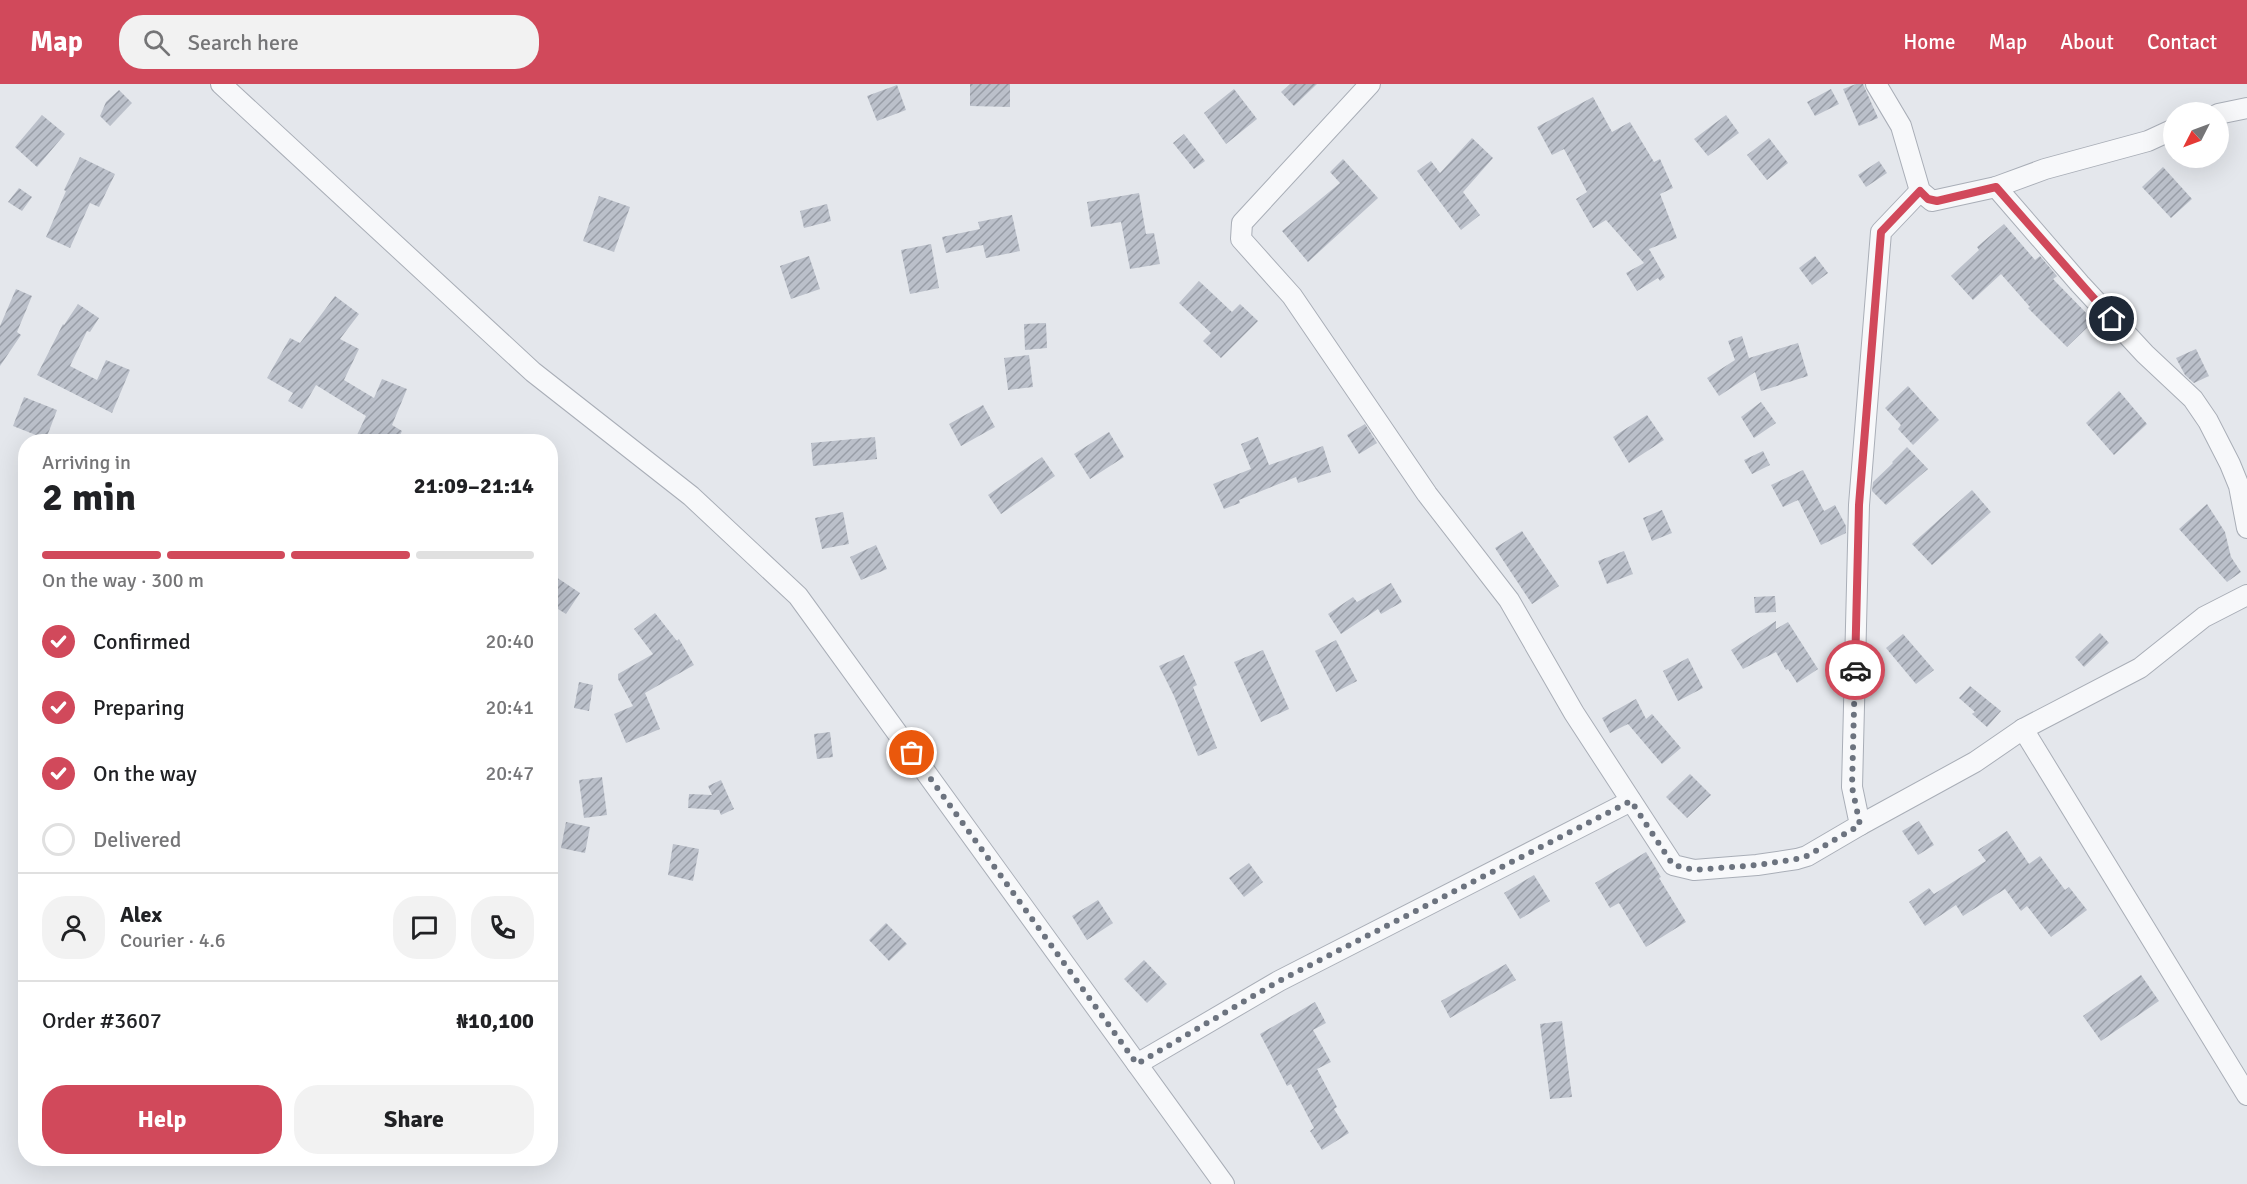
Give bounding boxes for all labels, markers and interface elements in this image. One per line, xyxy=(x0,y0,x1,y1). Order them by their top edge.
search box xyxy=(119,15,539,69)
text: Map xyxy=(30,25,83,59)
icon: search xyxy=(140,26,173,59)
text: Search here xyxy=(188,29,299,56)
text: Home xyxy=(1903,29,1956,55)
text: Map xyxy=(1989,29,2027,55)
text: About xyxy=(2060,29,2114,55)
text: Contact xyxy=(2147,29,2217,55)
north arrow xyxy=(2163,102,2229,168)
map controls xyxy=(2163,102,2229,168)
pin xyxy=(2086,293,2137,344)
icon: home xyxy=(2095,302,2128,335)
text: Arriving in xyxy=(42,450,131,475)
text: 21:09–21:14 xyxy=(414,472,534,499)
text: 2 min xyxy=(42,473,136,521)
text: On the way · 300 m xyxy=(42,568,204,593)
icon: check xyxy=(42,625,75,658)
text: Confirmed xyxy=(93,628,191,655)
text: 20:40 xyxy=(485,629,534,654)
courier xyxy=(1825,640,1885,700)
icon: car xyxy=(1839,654,1872,687)
icon: check xyxy=(42,691,75,724)
text: Preparing xyxy=(93,694,185,721)
text: 20:41 xyxy=(485,695,534,720)
pin xyxy=(886,727,937,778)
icon: bag xyxy=(895,736,928,769)
icon: check xyxy=(42,757,75,790)
text: On the way xyxy=(93,760,197,787)
text: 20:47 xyxy=(485,761,534,786)
text: Delivered xyxy=(93,826,181,853)
button: person xyxy=(42,896,105,959)
button: chat xyxy=(393,896,456,959)
button: phone xyxy=(471,896,534,959)
text: Alex xyxy=(120,901,162,928)
text: Courier · 4.6 xyxy=(120,928,226,953)
text: Order #3607 xyxy=(42,1007,162,1034)
text: ₦10,100 xyxy=(456,1007,534,1034)
button: Help xyxy=(42,1085,282,1154)
button: Share xyxy=(294,1085,534,1154)

